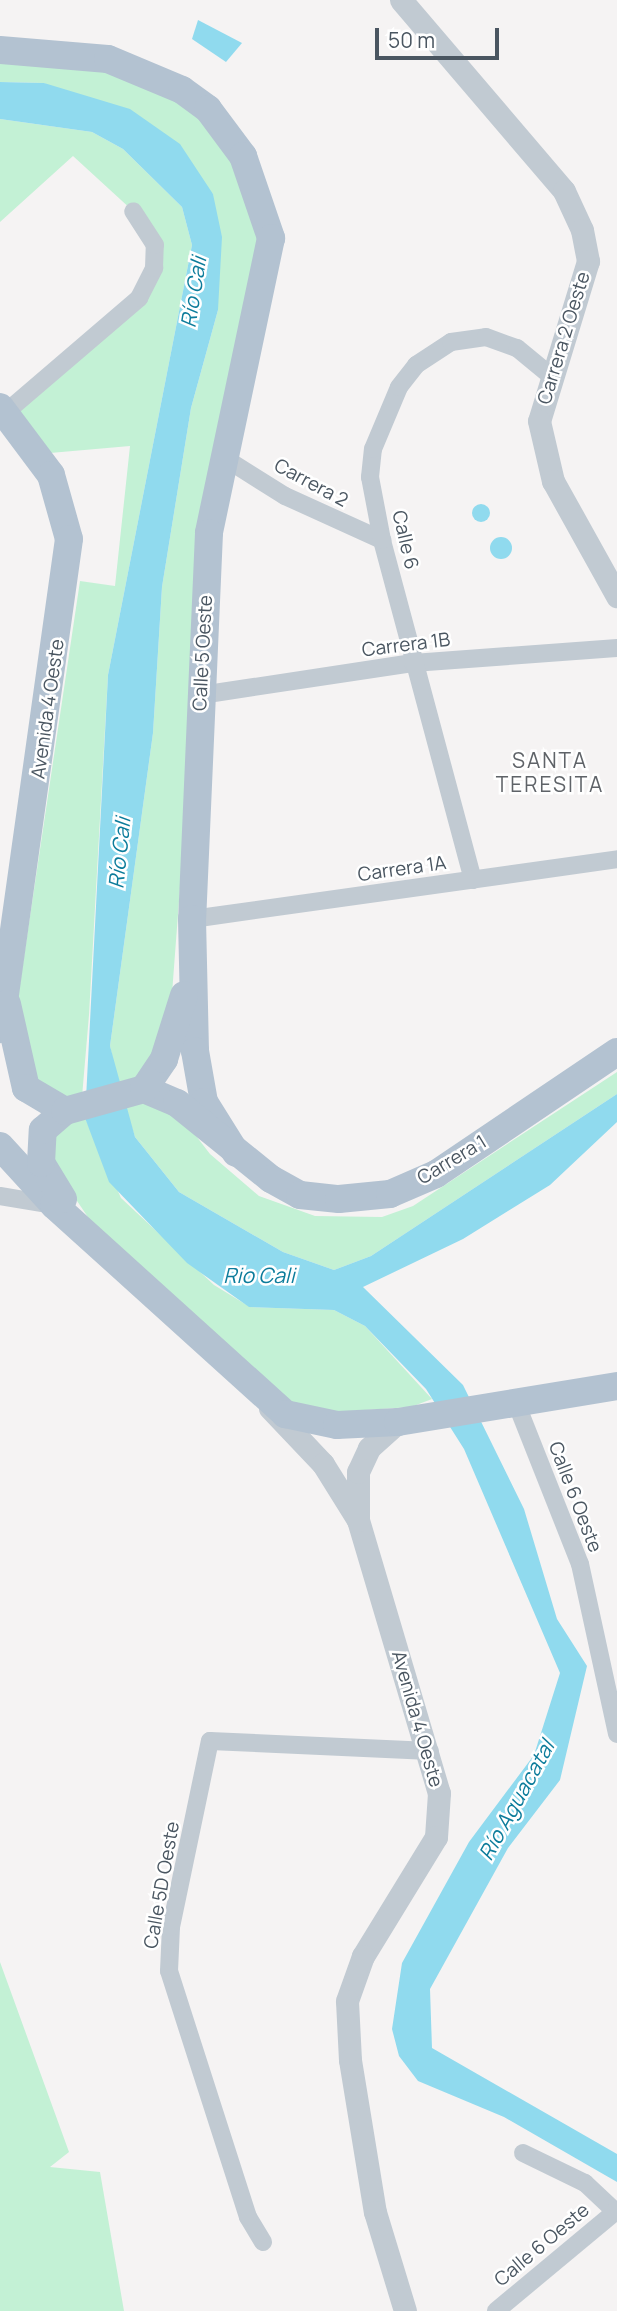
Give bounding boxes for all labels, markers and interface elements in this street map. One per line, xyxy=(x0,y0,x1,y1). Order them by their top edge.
scale bar xyxy=(379,14,503,58)
text: 50 m xyxy=(388,26,435,54)
water label: Río Cali xyxy=(175,255,211,329)
street label: Carrera 2 Oeste xyxy=(533,269,595,407)
street label: Carrera 2 xyxy=(270,454,352,512)
street label: Calle 6 xyxy=(387,508,423,572)
street label: Calle 5 Oeste xyxy=(189,595,217,711)
street label: Carrera 1B xyxy=(361,628,451,662)
street label: Avenida 4 Oeste xyxy=(27,638,69,780)
district label: SANTA TERESITA xyxy=(497,747,603,797)
water label: Río Cali xyxy=(103,816,135,890)
street label: Carrera 1A xyxy=(356,852,448,886)
street label: Carrera 1 xyxy=(413,1130,491,1190)
water label: Rio Cali xyxy=(223,1262,295,1288)
street label: Calle 6 Oeste xyxy=(543,1438,607,1556)
street label: Avenida 4 Oeste xyxy=(387,1648,447,1790)
water label: Río Aguacatal xyxy=(473,1736,559,1864)
street label: Calle 5D Oeste xyxy=(140,1820,184,1950)
street label: Calle 6 Oeste xyxy=(490,2199,594,2291)

